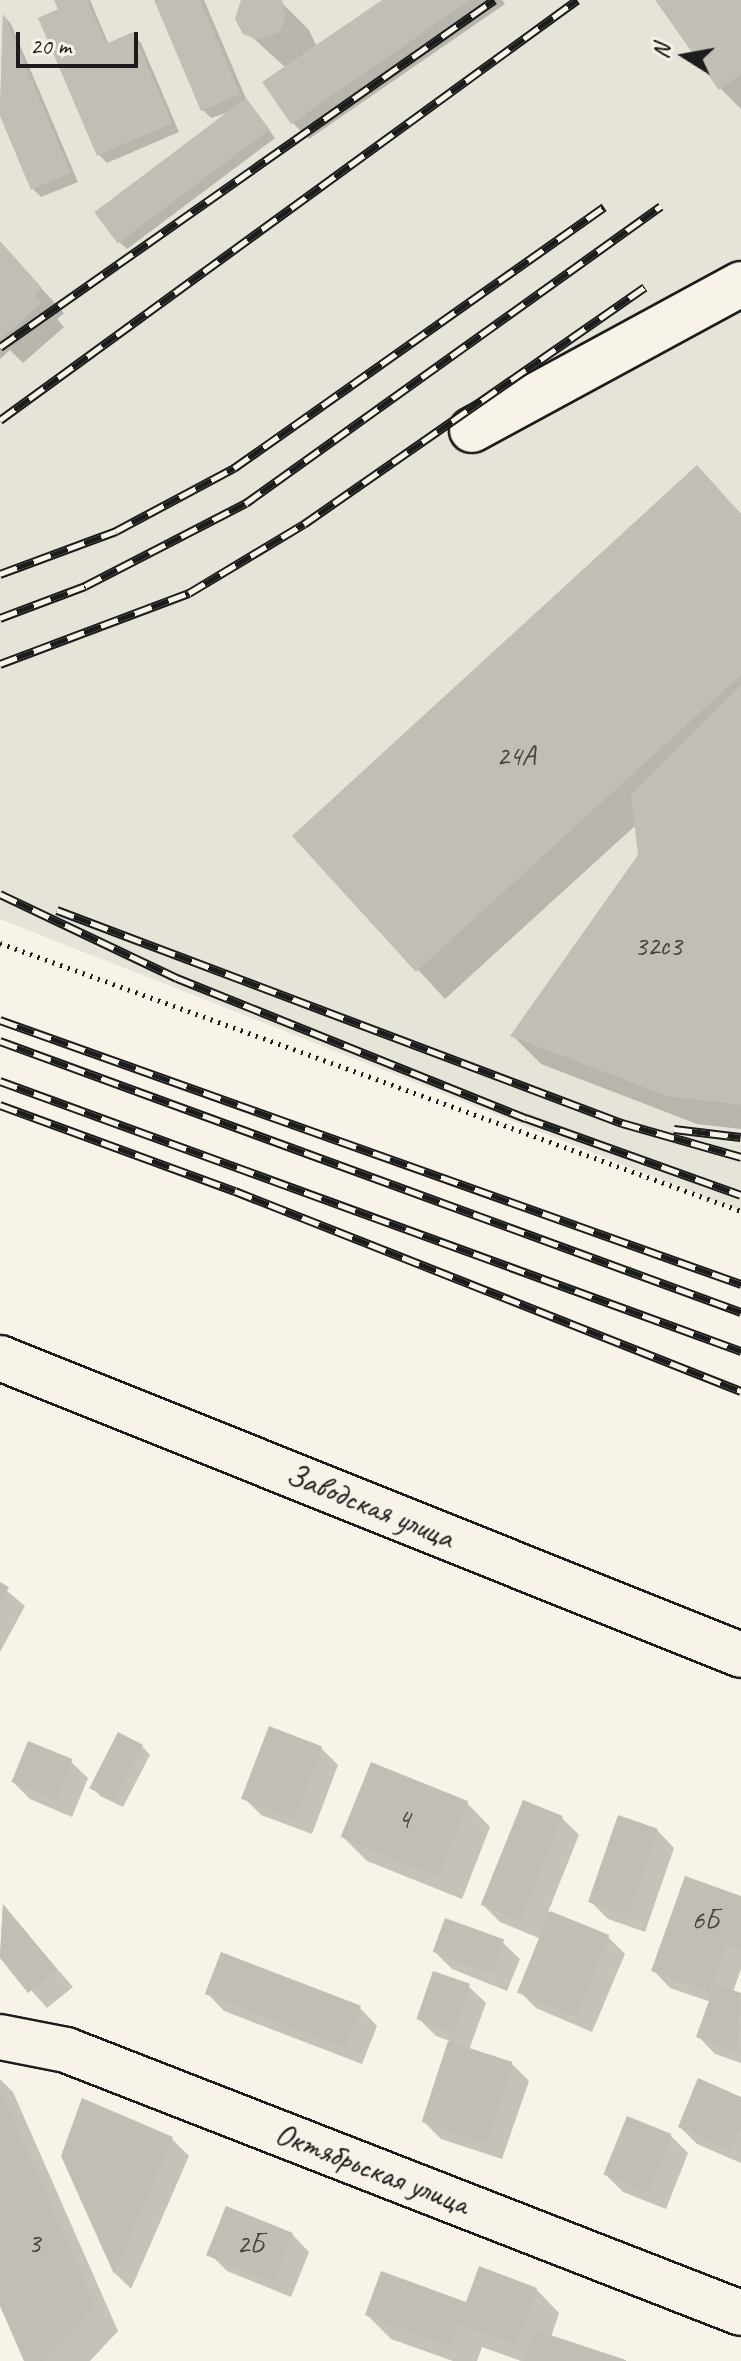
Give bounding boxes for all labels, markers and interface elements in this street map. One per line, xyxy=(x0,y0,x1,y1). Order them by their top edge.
scale bar xyxy=(20,16,142,66)
north arrow xyxy=(645,16,725,96)
text: 20 m xyxy=(30,31,71,61)
text: N xyxy=(646,42,676,61)
house number: 24А xyxy=(496,739,536,773)
house number: 32с3 xyxy=(634,929,682,963)
street label: Заводская улица xyxy=(279,1454,461,1558)
house number: 4 xyxy=(398,1802,410,1836)
house number: 6Б xyxy=(692,1903,718,1937)
street label: Октябрьская улица xyxy=(269,2114,475,2224)
house number: 3 xyxy=(28,2226,40,2260)
house number: 2Б xyxy=(237,2227,263,2261)

